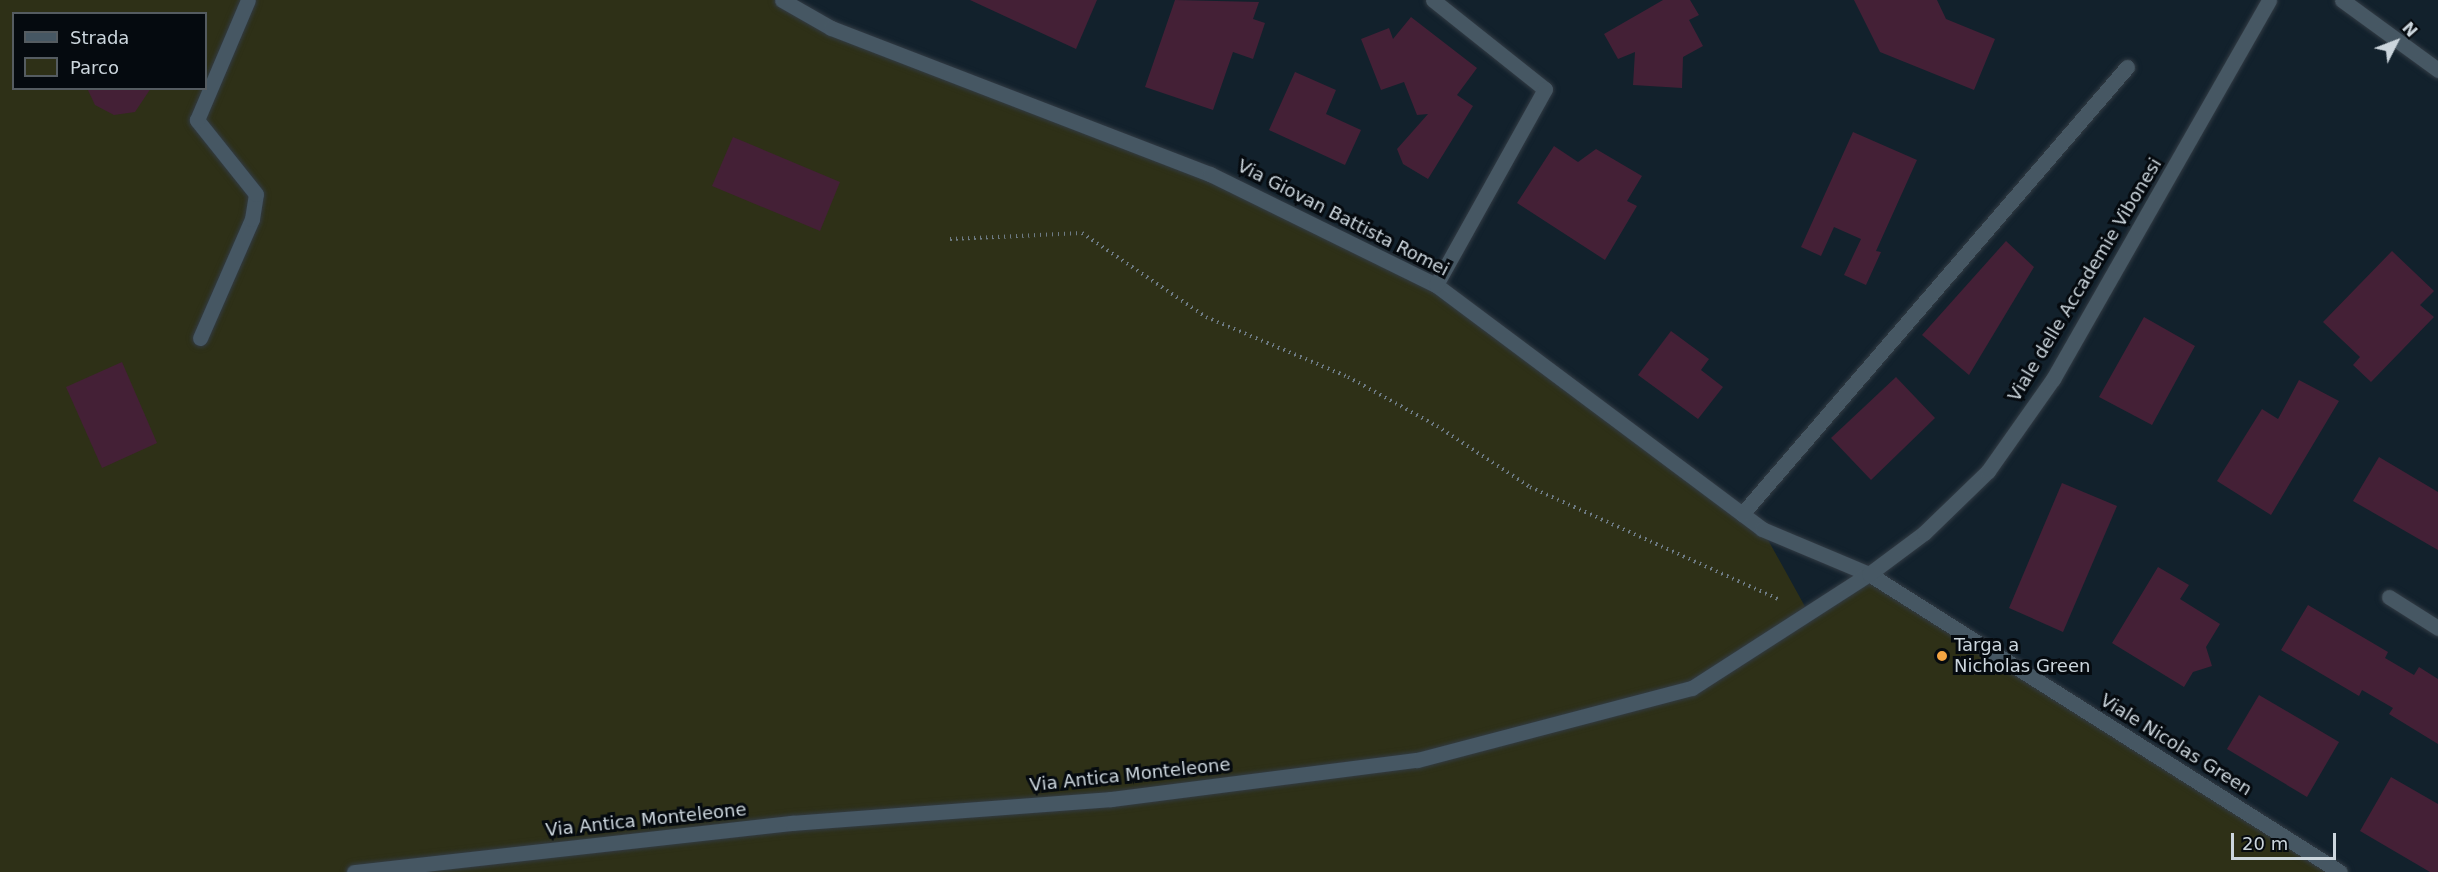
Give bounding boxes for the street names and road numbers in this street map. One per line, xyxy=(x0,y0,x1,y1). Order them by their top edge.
street label: Viale delle Accademie Vibonesi xyxy=(2004,154,2166,406)
street label: Via Giovan Battista Romei xyxy=(1234,155,1452,281)
street label: Viale Nicolas Green xyxy=(2096,690,2256,800)
street label: Via Antica Monteleone xyxy=(1029,754,1231,796)
street label: Via Antica Monteleone xyxy=(545,799,747,841)

